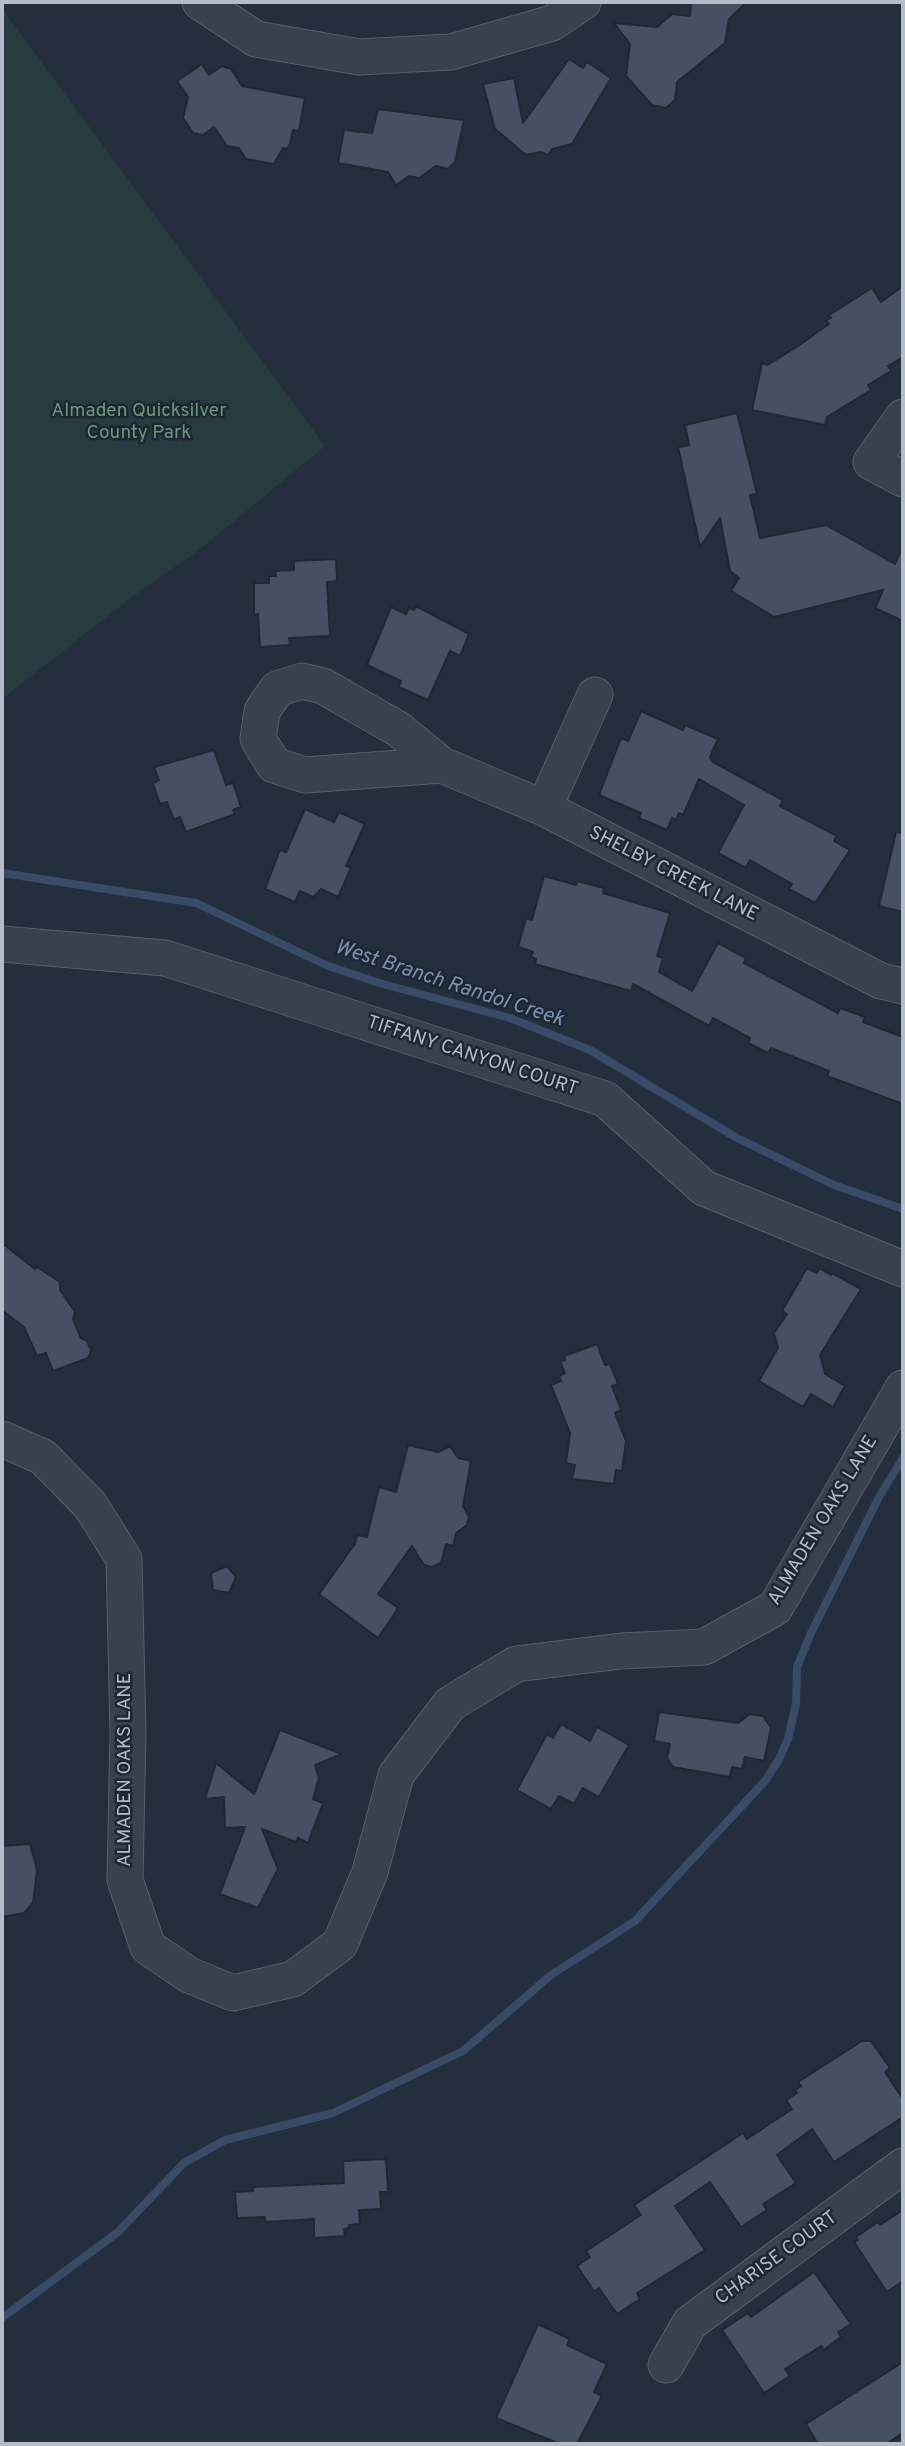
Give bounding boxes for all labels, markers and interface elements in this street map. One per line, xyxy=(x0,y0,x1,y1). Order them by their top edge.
park label: Almaden Quicksilver County Park xyxy=(51,401,227,445)
street label: SHELBY CREEK LANE xyxy=(585,822,761,928)
water label: West Branch Randol Creek xyxy=(331,936,567,1034)
street label: TIFFANY CANYON COURT xyxy=(364,1012,580,1102)
street label: ALMADEN OAKS LANE xyxy=(764,1432,884,1610)
street label: ALMADEN OAKS LANE xyxy=(115,1673,137,1867)
street label: CHARISE COURT xyxy=(712,2207,842,2311)

